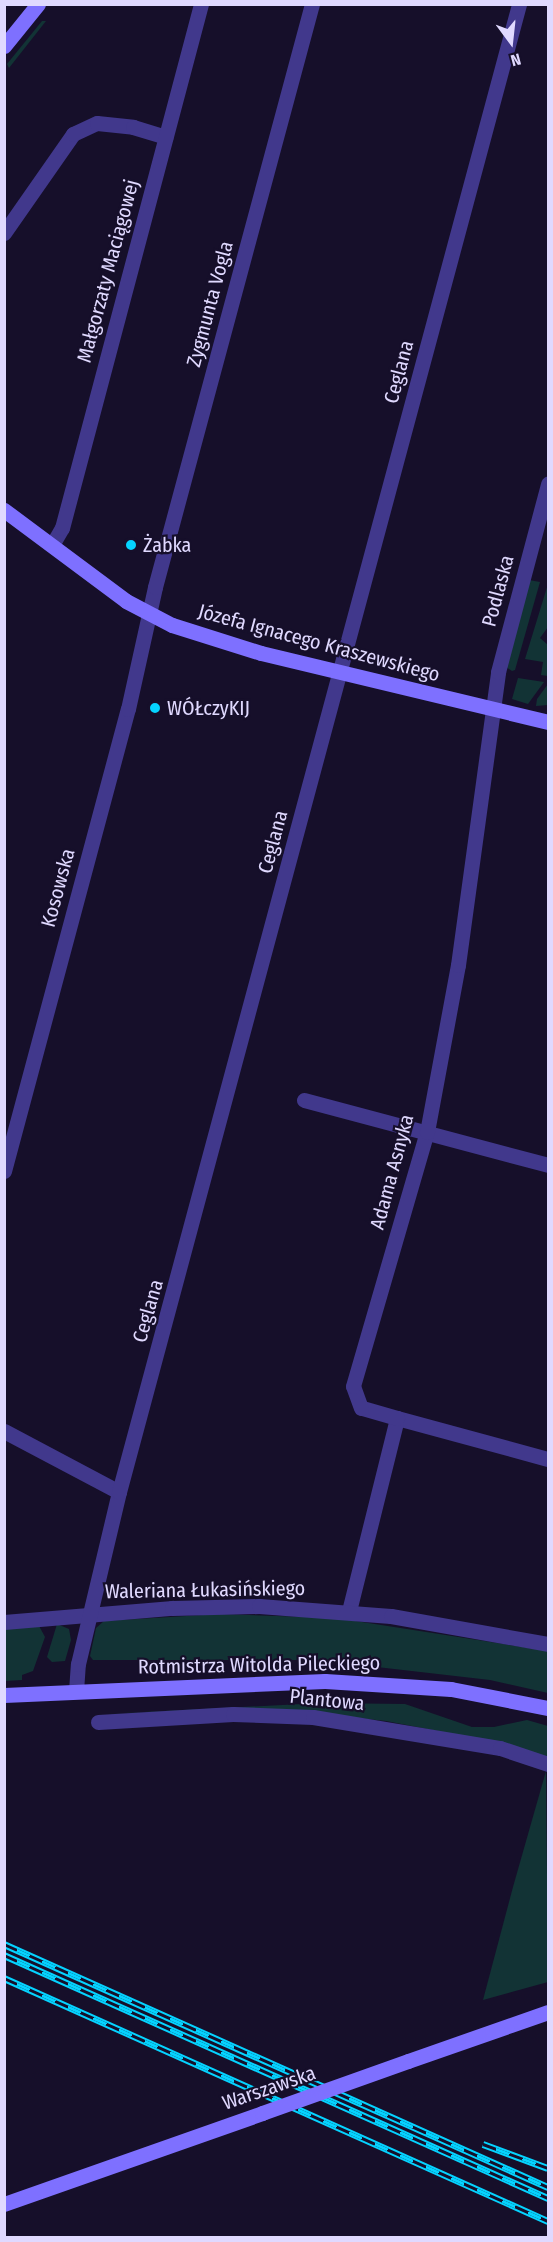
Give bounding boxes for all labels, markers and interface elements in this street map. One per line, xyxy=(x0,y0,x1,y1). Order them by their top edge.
north arrow xyxy=(481,12,541,72)
text: N xyxy=(509,49,523,70)
street label: Małgorzaty Maciągowej xyxy=(72,177,144,365)
street label: Zygmunta Vogla xyxy=(182,238,238,370)
street label: Ceglana xyxy=(379,338,419,406)
place label: Żabka xyxy=(143,533,191,557)
marker: Żabka xyxy=(124,538,138,552)
street label: Podlaska xyxy=(477,552,519,630)
street label: Józefa Ignacego Kraszewskiego xyxy=(196,599,442,687)
place label: WÓŁczyKIJ xyxy=(167,696,250,720)
marker: WÓŁczyKIJ xyxy=(148,701,162,715)
street label: Ceglana xyxy=(253,808,293,876)
street label: Kosowska xyxy=(36,846,80,930)
street label: Adama Asnyka xyxy=(365,1112,419,1232)
street label: Ceglana xyxy=(128,1277,168,1345)
street label: Waleriana Łukasińskiego xyxy=(105,1576,305,1604)
street label: Rotmistrza Witolda Pileckiego xyxy=(138,1651,380,1679)
street label: Plantowa xyxy=(288,1684,366,1716)
street label: Warszawska xyxy=(219,2061,319,2115)

